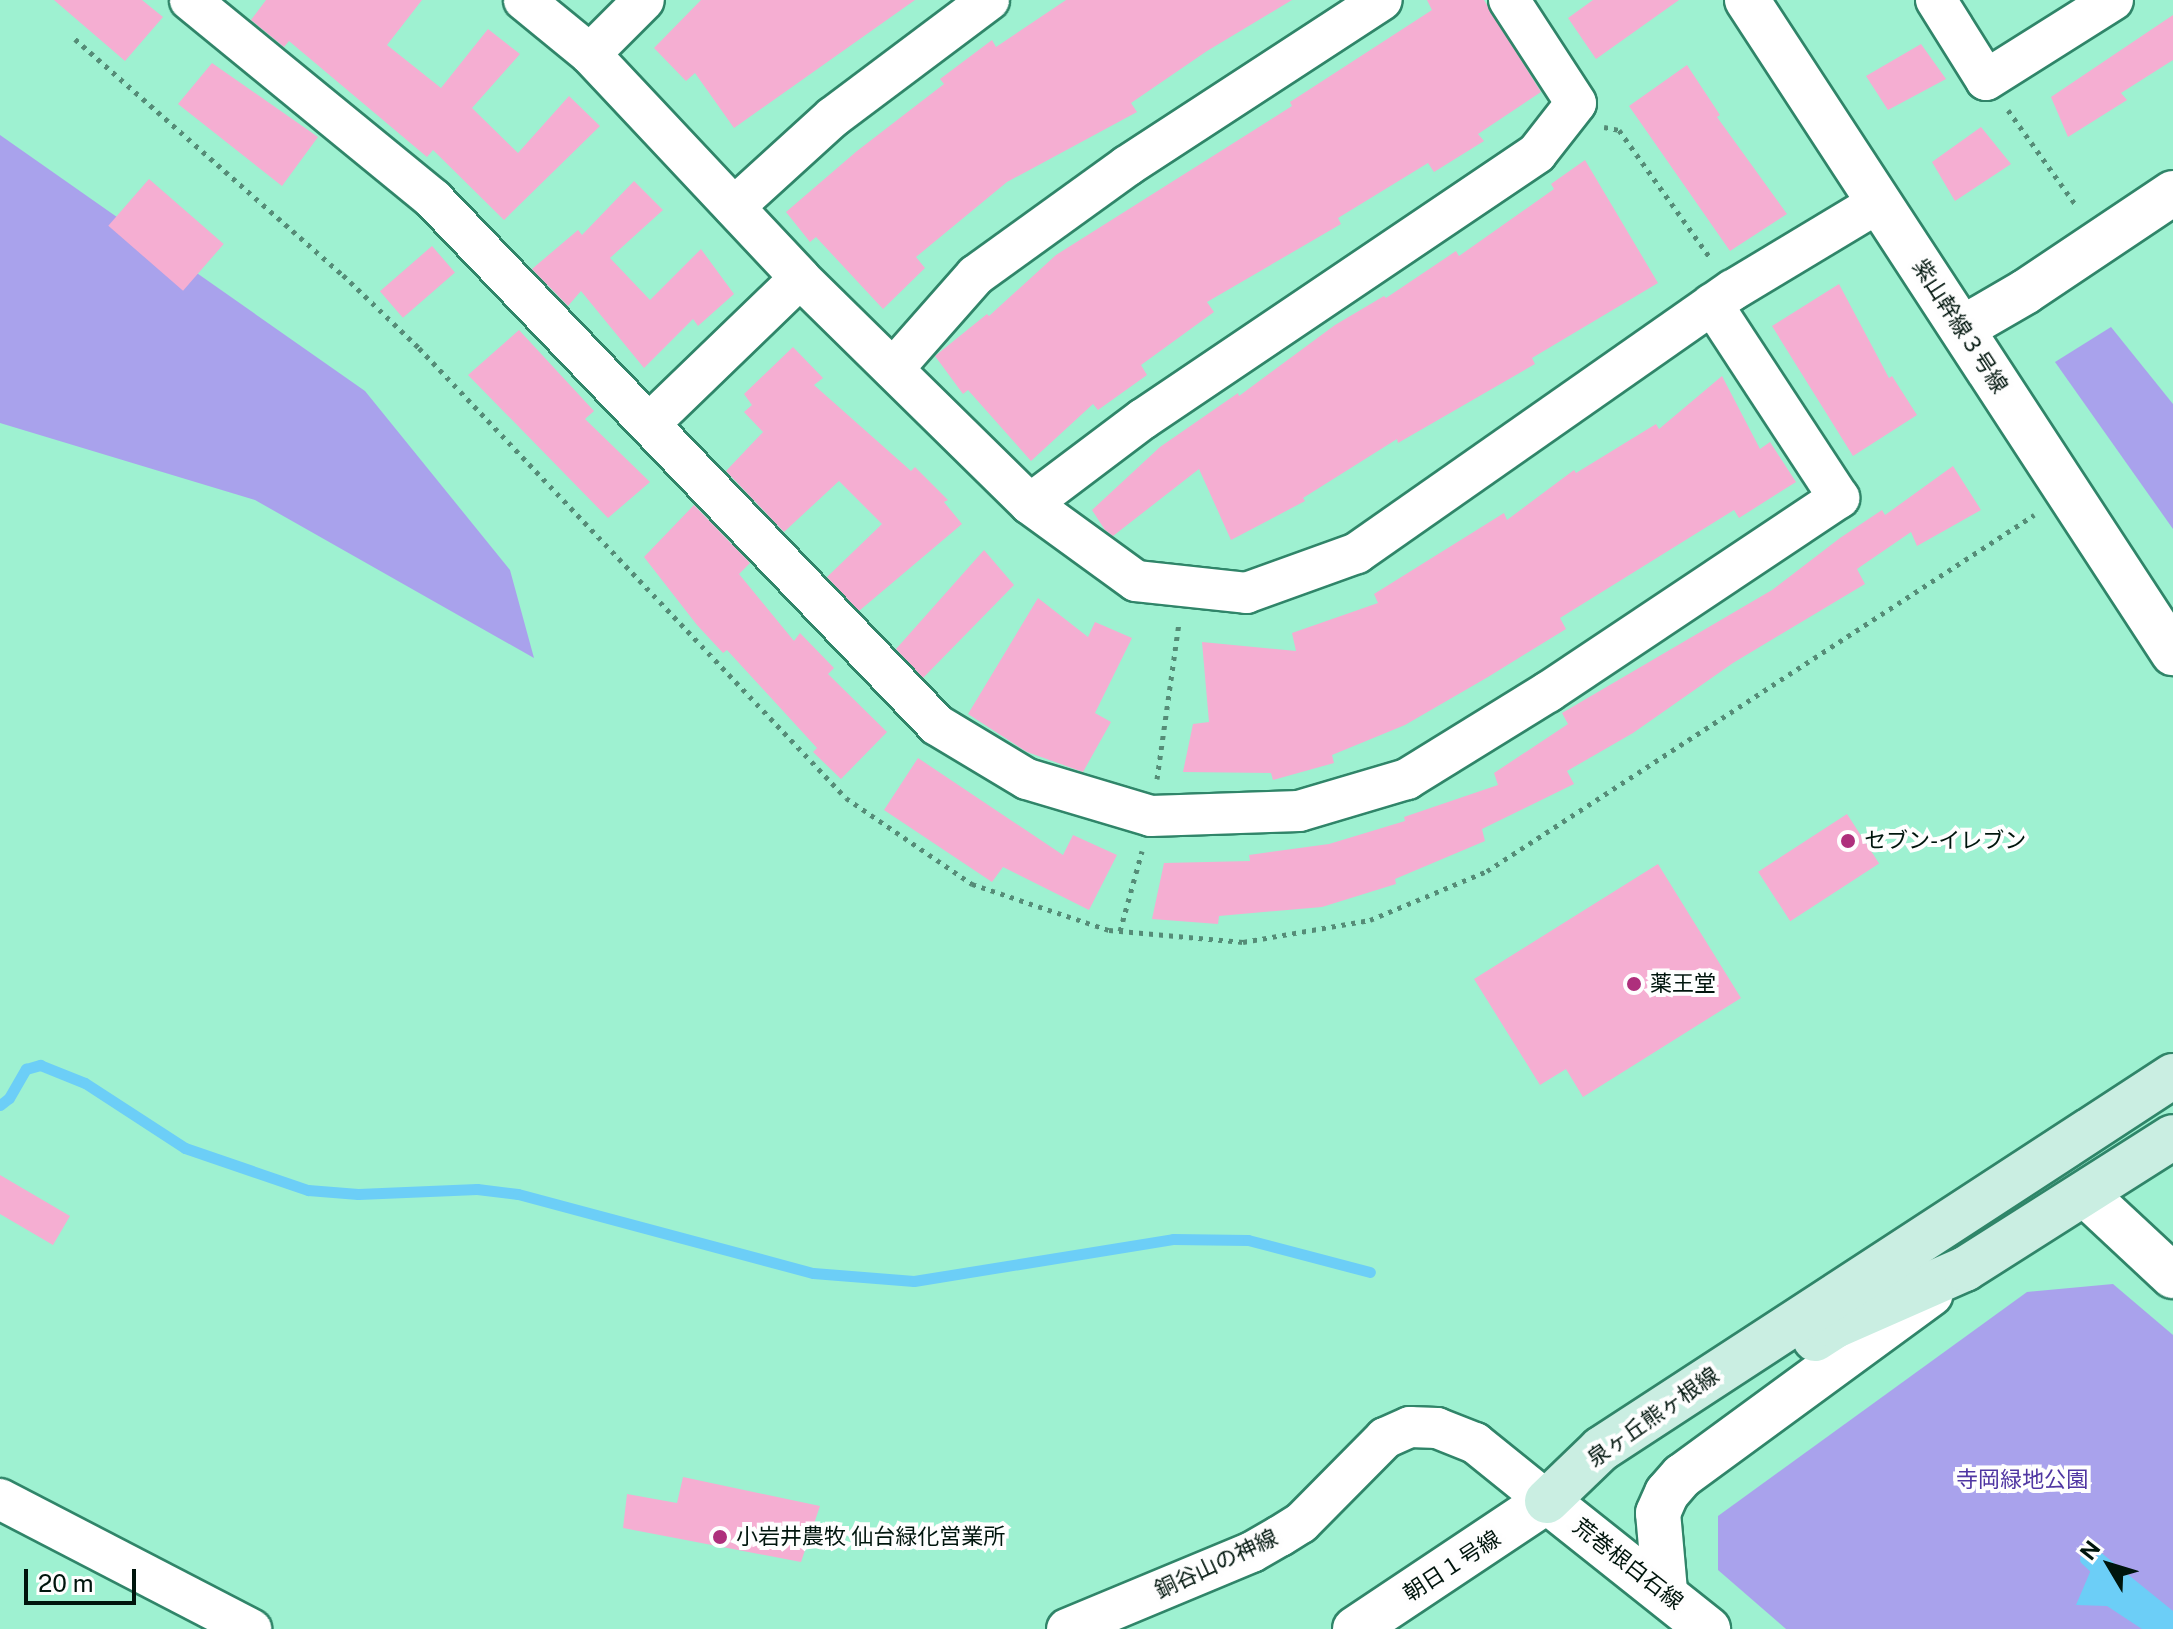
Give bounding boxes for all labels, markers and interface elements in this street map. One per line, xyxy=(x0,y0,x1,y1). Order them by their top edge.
street label: 紫山幹線３号線 xyxy=(1907,254,2013,398)
place label: セブン-イレブン xyxy=(1864,828,2026,854)
marker: セブン-イレブン xyxy=(1839,832,1857,850)
place label: 薬王堂 xyxy=(1650,971,1716,997)
marker: 薬王堂 xyxy=(1625,975,1643,993)
street label: 泉ヶ丘熊ヶ根線 xyxy=(1582,1362,1724,1472)
park label: 寺岡緑地公園 xyxy=(1956,1467,2088,1493)
street label: 荒巻根白石線 xyxy=(1568,1513,1688,1615)
place label: 小岩井農牧 仙台緑化営業所 xyxy=(736,1524,1005,1550)
street label: 銅谷山の神線 xyxy=(1151,1524,1281,1604)
street label: 朝日１号線 xyxy=(1399,1525,1505,1607)
north arrow xyxy=(2069,1525,2149,1605)
marker: 小岩井農牧 仙台緑化営業所 xyxy=(711,1528,729,1546)
text: N xyxy=(2075,1535,2106,1565)
scale bar xyxy=(28,1553,140,1603)
text: 20 m xyxy=(38,1569,94,1597)

